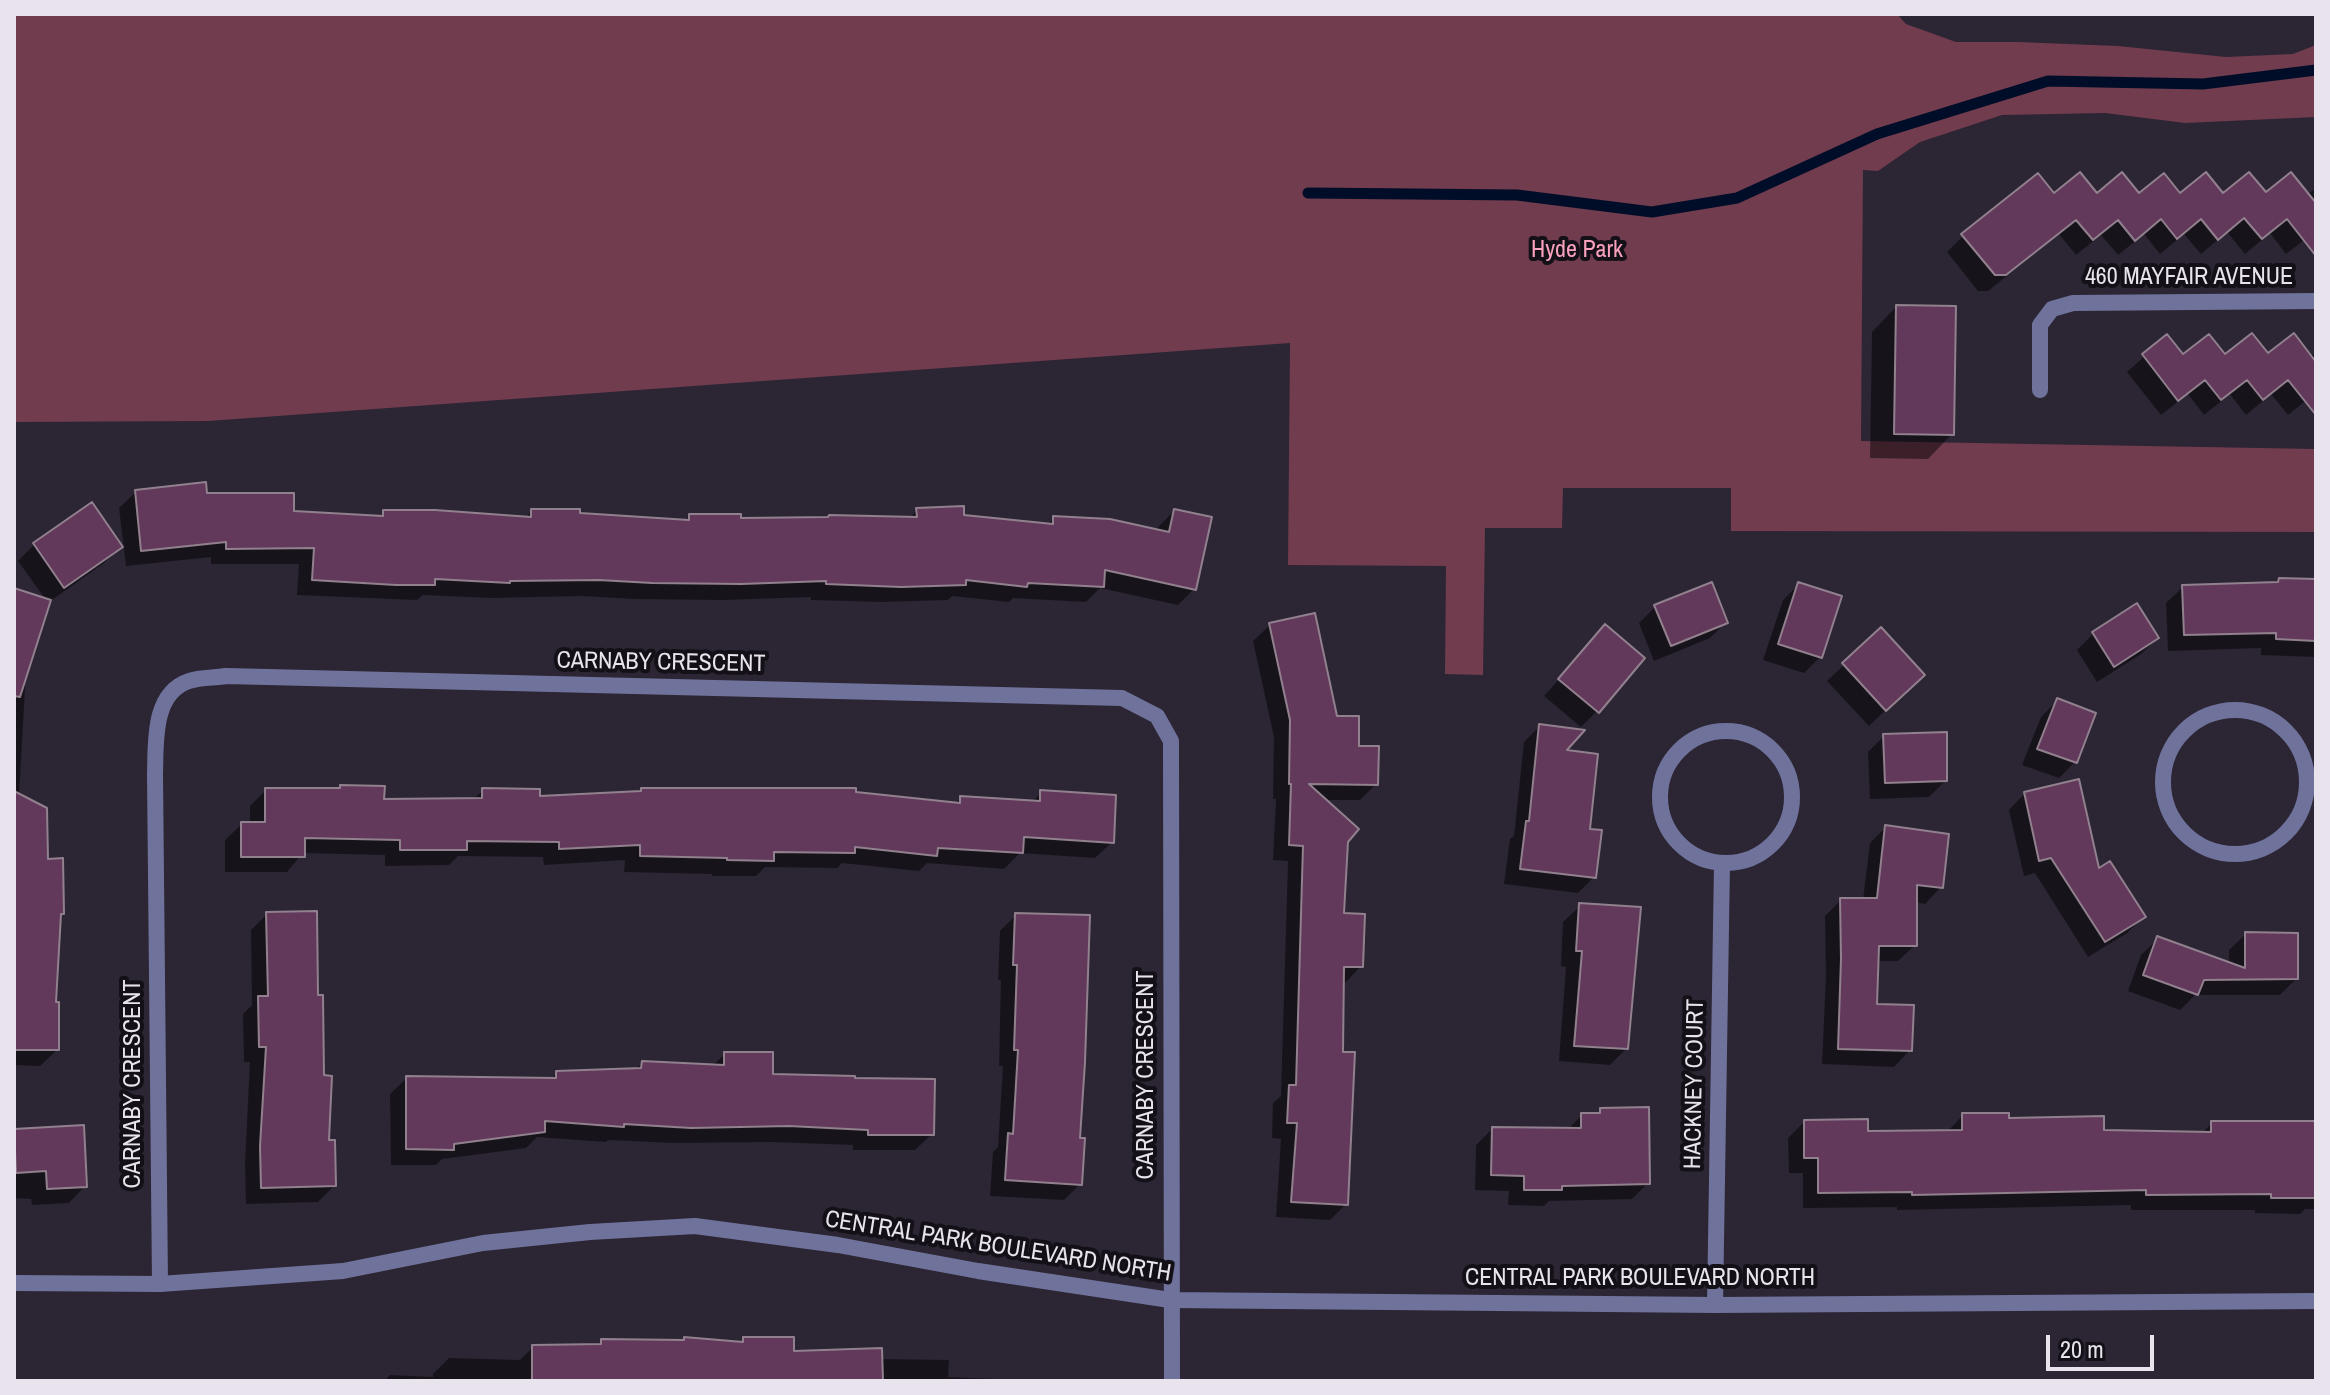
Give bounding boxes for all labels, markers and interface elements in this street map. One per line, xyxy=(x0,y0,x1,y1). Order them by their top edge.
park label: Hyde Park xyxy=(1531,237,1623,265)
street label: 460 MAYFAIR AVENUE xyxy=(2085,264,2293,292)
street label: CARNABY CRESCENT xyxy=(556,647,766,679)
street label: CARNABY CRESCENT xyxy=(1133,971,1161,1179)
street label: CARNABY CRESCENT xyxy=(120,980,148,1188)
street label: HACKNEY COURT xyxy=(1679,999,1711,1169)
street label: CENTRAL PARK BOULEVARD NORTH xyxy=(823,1205,1173,1289)
street label: CENTRAL PARK BOULEVARD NORTH xyxy=(1465,1265,1815,1293)
scale bar xyxy=(2050,1319,2158,1369)
text: 20 m xyxy=(2060,1333,2104,1365)

